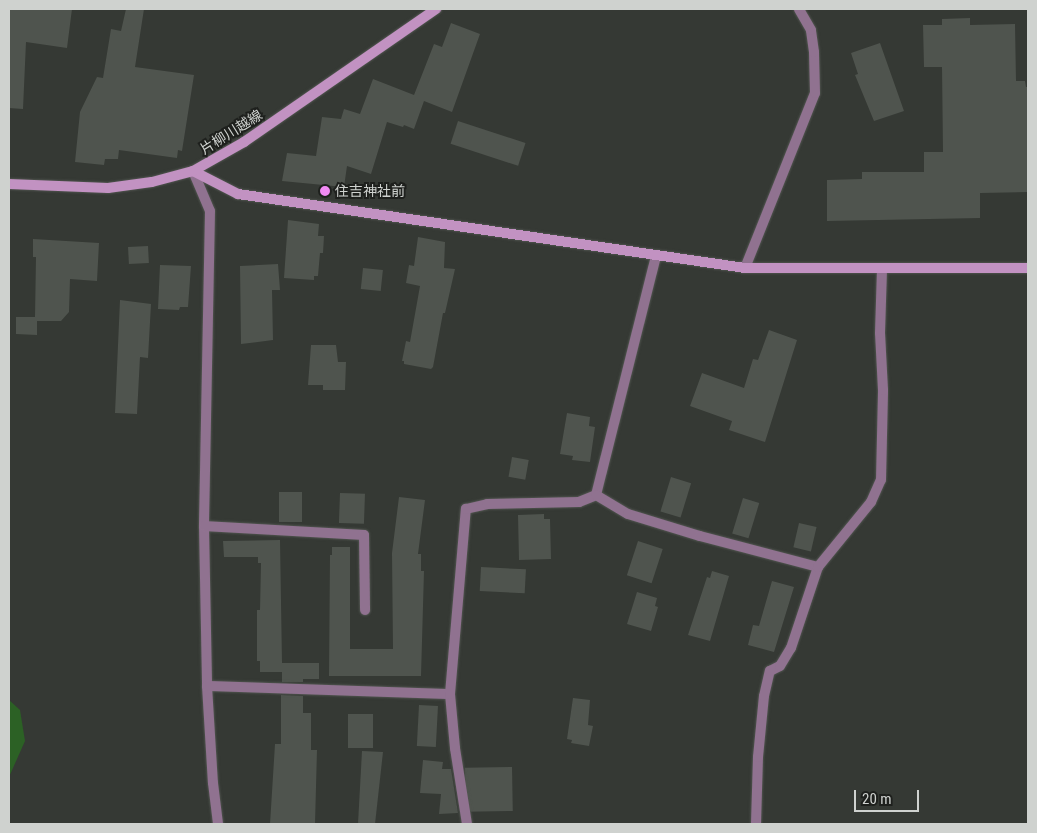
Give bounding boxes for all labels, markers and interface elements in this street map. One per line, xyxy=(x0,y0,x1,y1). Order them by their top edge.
street label: 片柳川越線 xyxy=(197,106,265,158)
place label: 住吉神社前 xyxy=(335,183,405,199)
marker: 住吉神社前 xyxy=(319,185,331,197)
scale bar xyxy=(857,780,922,812)
text: 20 m xyxy=(862,790,892,808)

